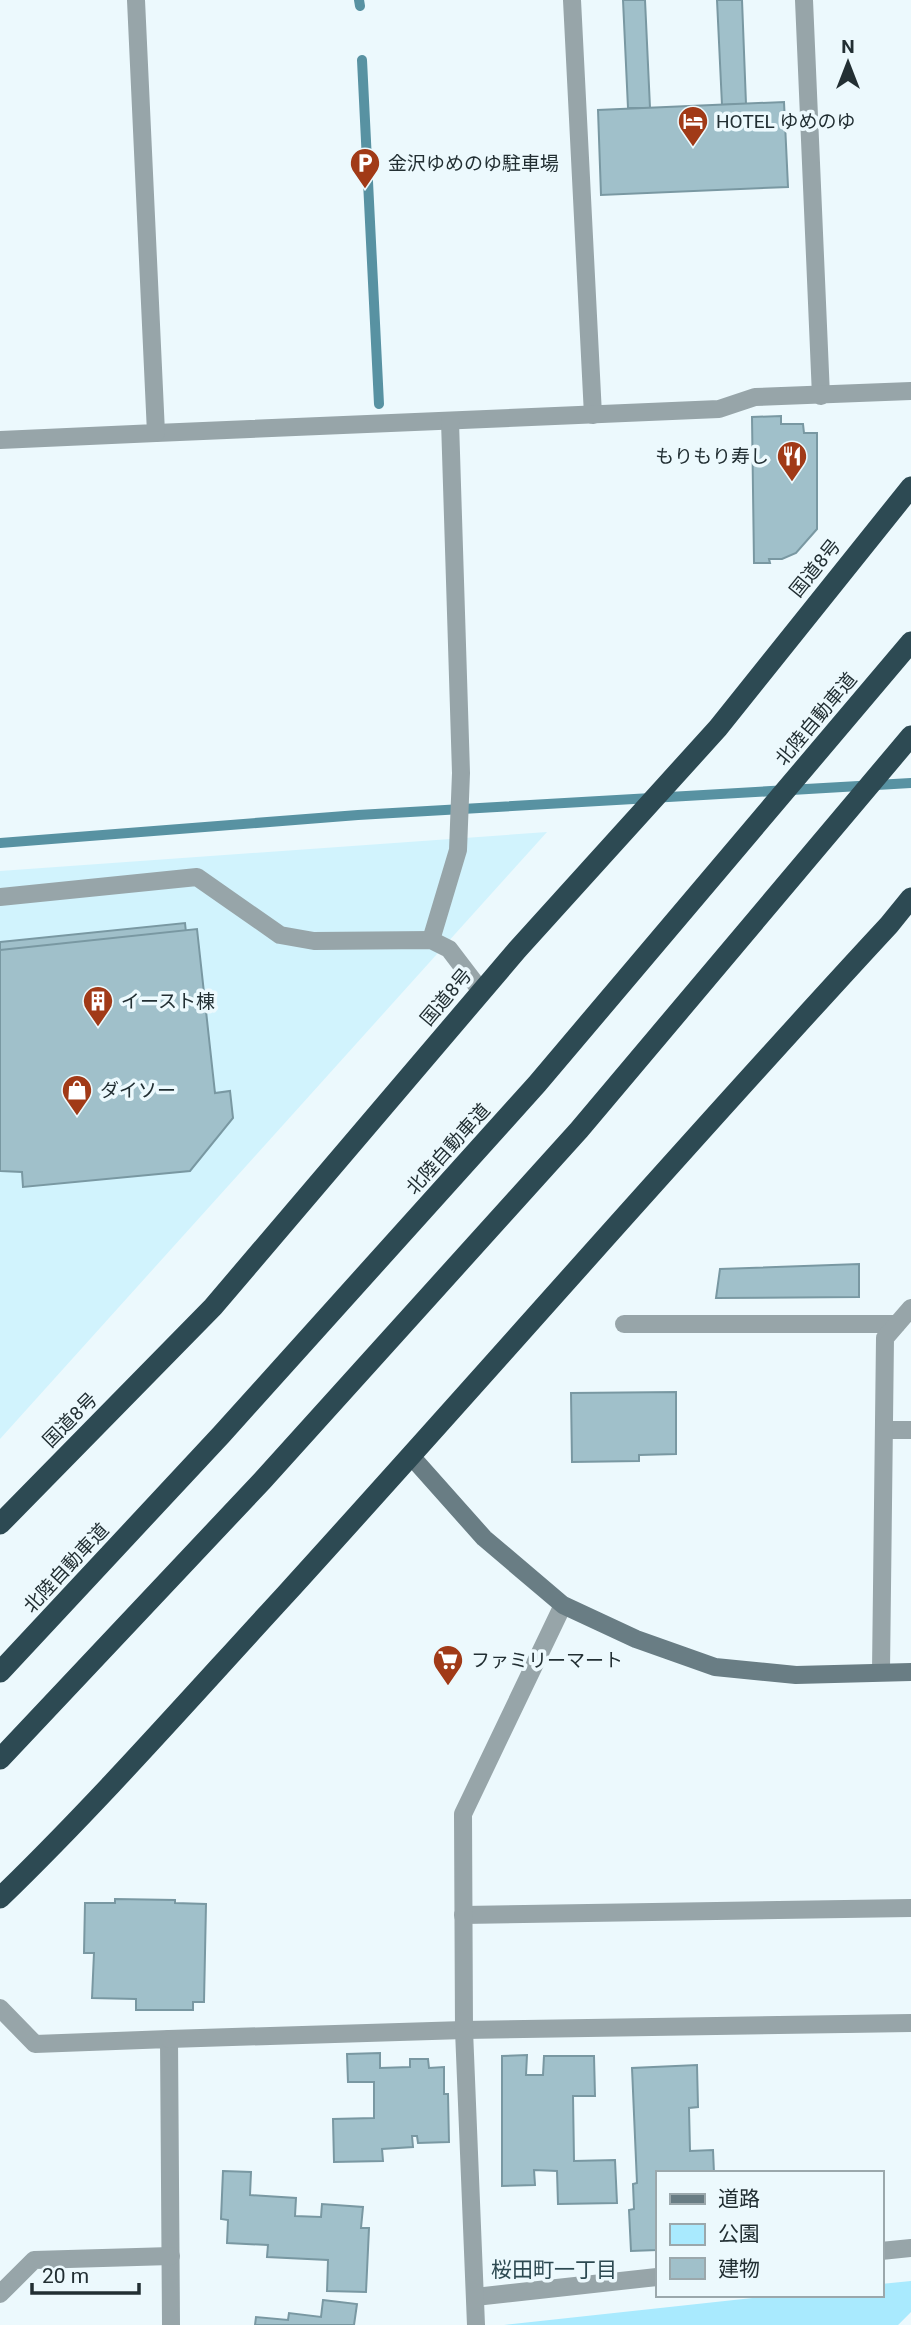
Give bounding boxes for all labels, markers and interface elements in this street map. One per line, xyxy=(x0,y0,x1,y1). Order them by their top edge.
north arrow xyxy=(813,28,883,98)
text: N xyxy=(841,35,855,58)
hotel icon: HOTEL ゆめのゆ xyxy=(676,104,710,148)
place label: HOTEL ゆめのゆ xyxy=(716,110,855,133)
parking icon: 金沢ゆめのゆ駐車場 xyxy=(348,146,382,190)
place label: 金沢ゆめのゆ駐車場 xyxy=(388,152,559,175)
restaurant icon: もりもり寿し xyxy=(775,439,809,483)
place label: もりもり寿し xyxy=(655,445,769,468)
street label: 国道8号 xyxy=(785,534,845,602)
street label: 北陸自動車道 xyxy=(771,668,861,770)
street label: 国道8号 xyxy=(415,964,477,1030)
building icon: イースト棟 xyxy=(81,984,115,1028)
place label: イースト棟 xyxy=(121,990,215,1013)
shop icon: ダイソー xyxy=(60,1073,94,1117)
place label: ダイソー xyxy=(100,1079,176,1102)
street label: 北陸自動車道 xyxy=(401,1099,495,1199)
street label: 国道8号 xyxy=(38,1388,102,1452)
street label: 北陸自動車道 xyxy=(19,1518,113,1618)
supermarket icon: ファミリーマート xyxy=(431,1643,465,1687)
place label: ファミリーマート xyxy=(471,1649,623,1672)
legend xyxy=(656,2171,883,2297)
text: 道路 xyxy=(718,2187,760,2211)
text: 公園 xyxy=(718,2222,760,2246)
scale bar xyxy=(32,2252,138,2296)
text: 建物 xyxy=(718,2257,760,2281)
district label: 桜田町一丁目 xyxy=(491,2258,617,2282)
text: 20 m xyxy=(42,2264,89,2288)

